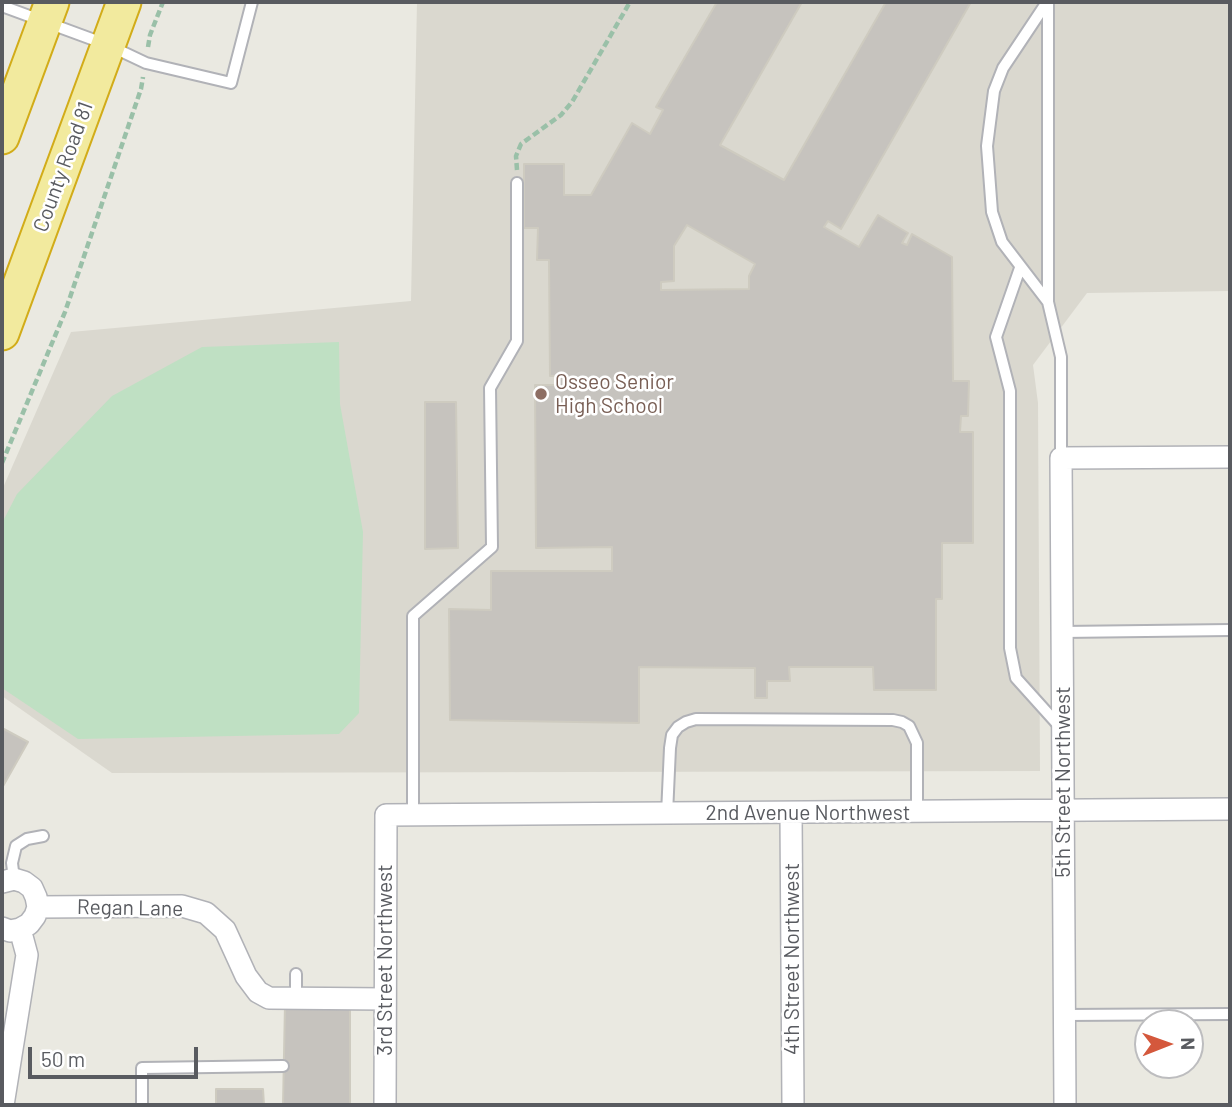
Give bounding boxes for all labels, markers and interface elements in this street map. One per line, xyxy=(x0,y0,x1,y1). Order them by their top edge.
street label: County Road 81 xyxy=(28,99,98,235)
place label: Osseo Senior High School xyxy=(555,369,674,419)
marker: Osseo Senior High School xyxy=(533,386,549,402)
street label: 5th Street Northwest xyxy=(1050,686,1076,878)
street label: 2nd Avenue Northwest xyxy=(706,800,910,826)
street label: 4th Street Northwest xyxy=(779,863,805,1055)
street label: 3rd Street Northwest xyxy=(372,864,398,1056)
street label: Regan Lane xyxy=(77,894,183,922)
north arrow xyxy=(1134,1009,1204,1079)
scale bar xyxy=(32,1034,201,1078)
text: N xyxy=(1177,1037,1200,1050)
text: 50 m xyxy=(41,1046,85,1071)

